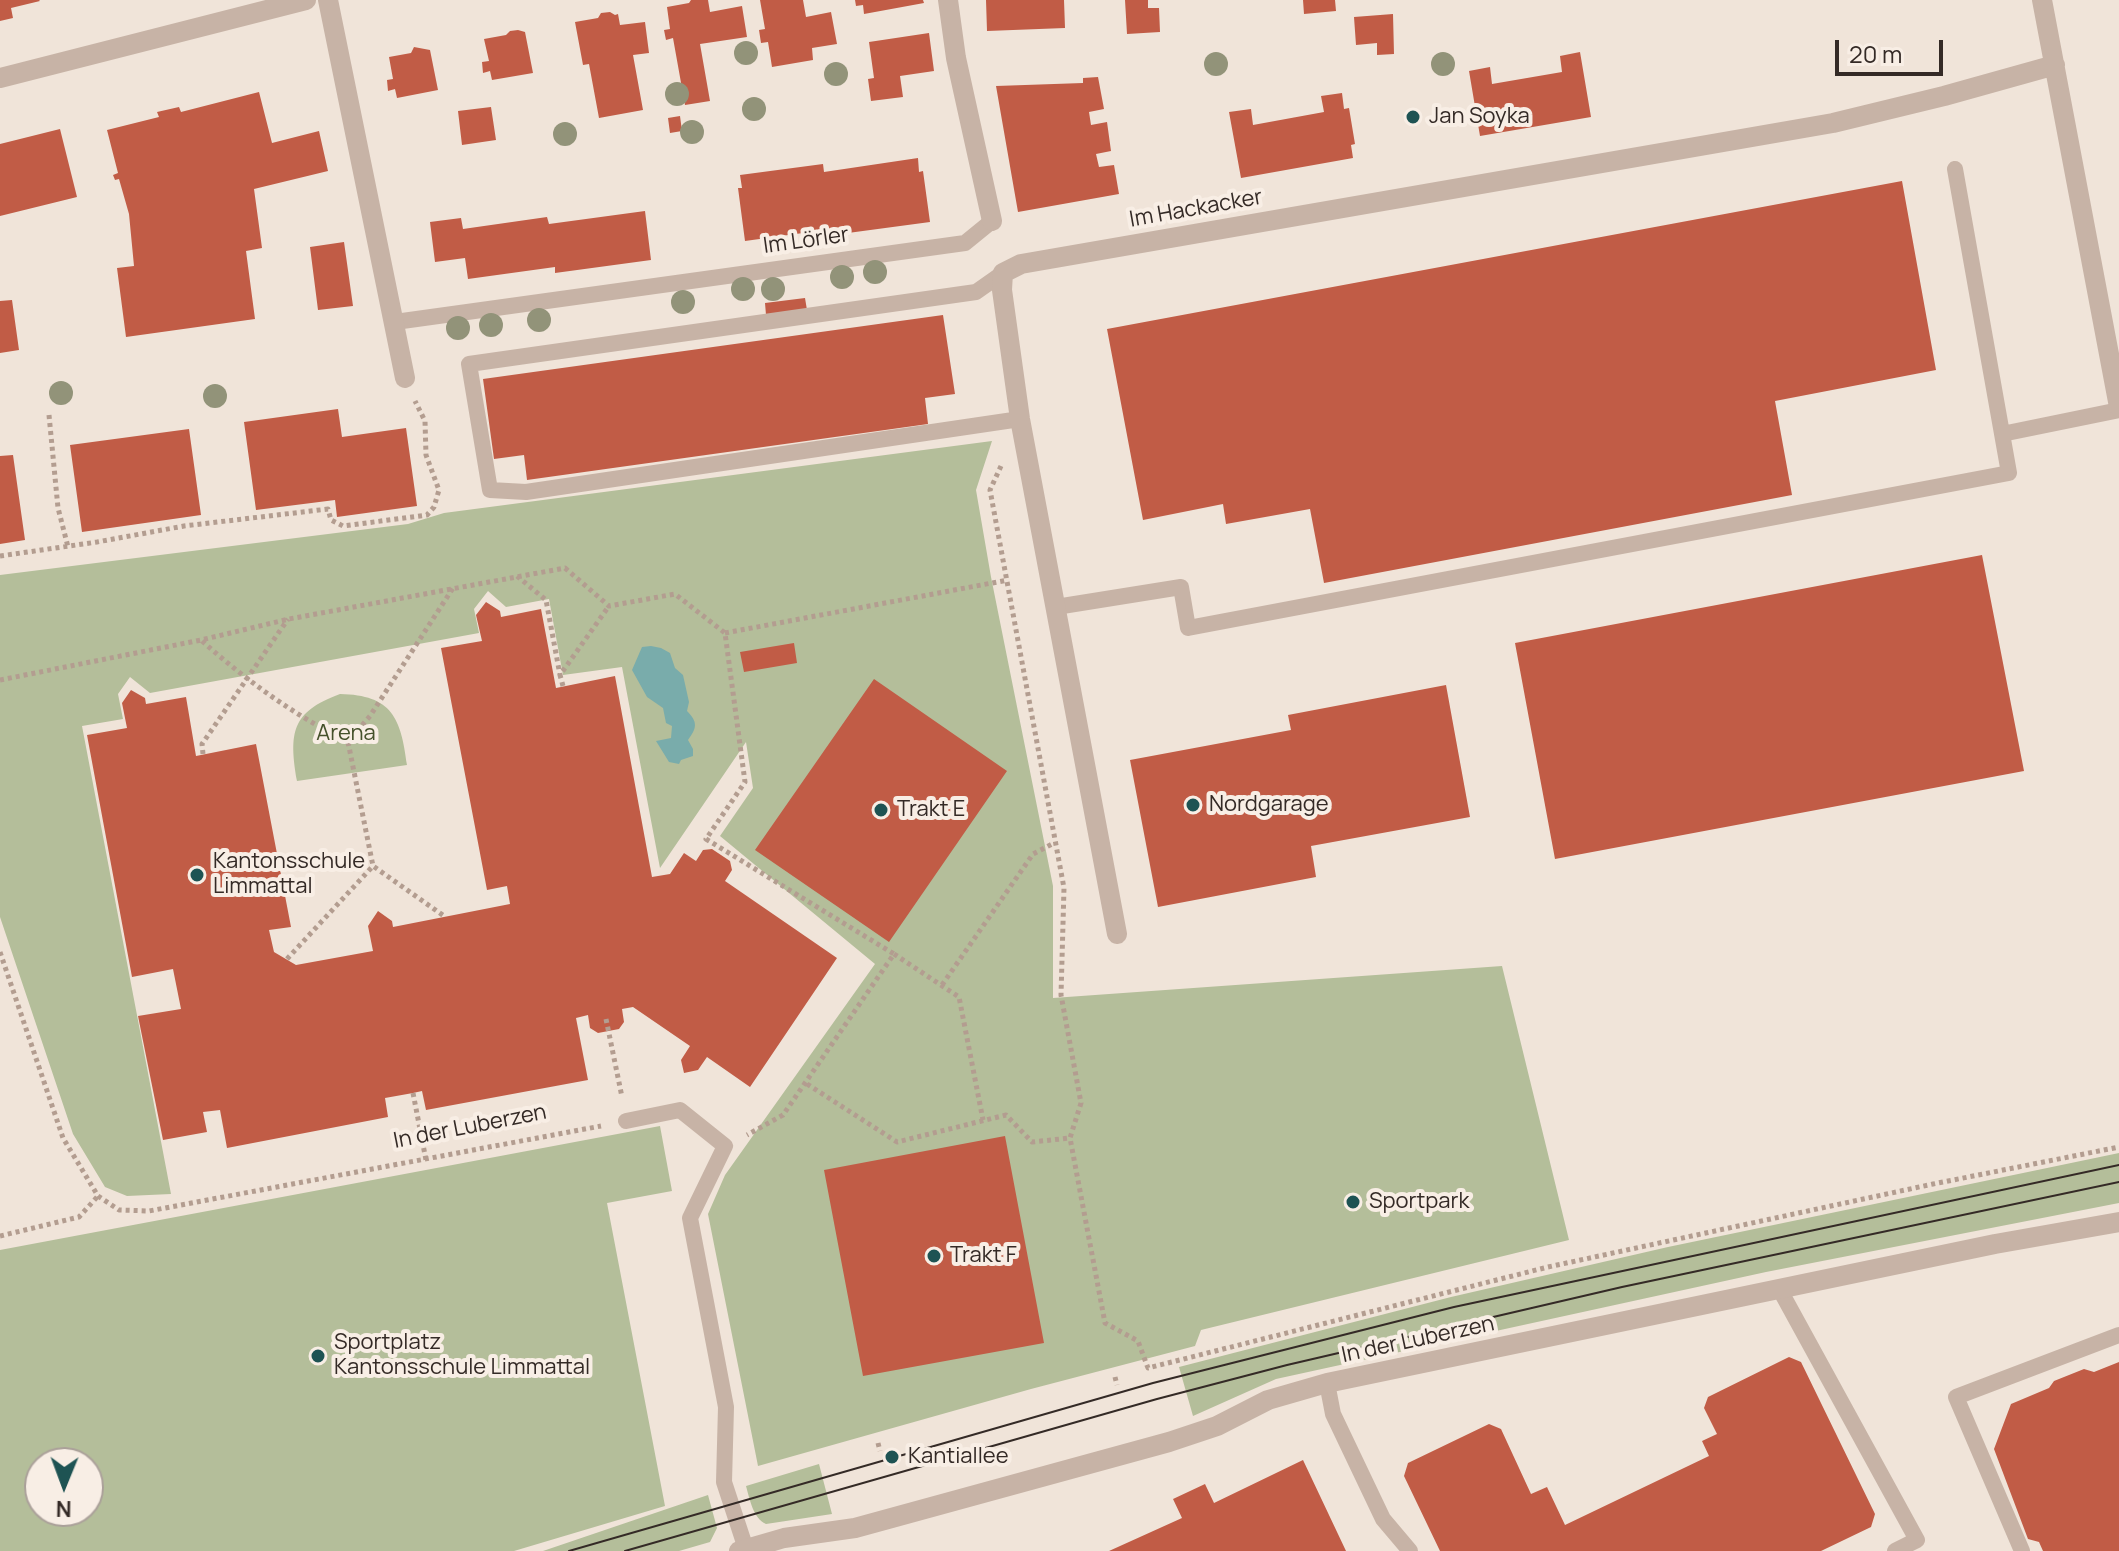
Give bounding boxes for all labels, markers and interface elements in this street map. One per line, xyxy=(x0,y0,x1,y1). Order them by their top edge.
scale bar xyxy=(1839,24,1947,74)
text: 20 m xyxy=(1849,37,1902,70)
place label: Jan Soyka xyxy=(1429,104,1530,130)
marker: Jan Soyka xyxy=(1404,108,1422,126)
street label: Im Hackacker xyxy=(1128,184,1264,234)
street label: Im Lörler xyxy=(761,222,851,260)
park label: Arena xyxy=(316,721,376,747)
place label: Nordgarage xyxy=(1209,792,1329,818)
marker: Nordgarage xyxy=(1184,796,1202,814)
place label: Trakt E xyxy=(897,797,965,823)
marker: Trakt E xyxy=(872,801,890,819)
place label: Kantonsschule Limmattal xyxy=(213,849,365,900)
marker: Kantonsschule Limmattal xyxy=(188,866,206,884)
street label: In der Luberzen xyxy=(391,1099,549,1155)
place label: Sportpark xyxy=(1369,1189,1469,1215)
marker: Sportpark xyxy=(1344,1193,1362,1211)
place label: Trakt F xyxy=(950,1243,1017,1269)
marker: Trakt F xyxy=(925,1247,943,1265)
street label: In der Luberzen xyxy=(1339,1311,1497,1369)
place label: Sportplatz Kantonsschule Limmattal xyxy=(334,1330,590,1382)
marker: Sportplatz Kantonsschule Limmattal xyxy=(309,1347,327,1365)
place label: Kantiallee xyxy=(908,1444,1009,1470)
north arrow xyxy=(24,1447,104,1527)
marker: Kantiallee xyxy=(883,1448,901,1466)
text: N xyxy=(55,1494,72,1524)

